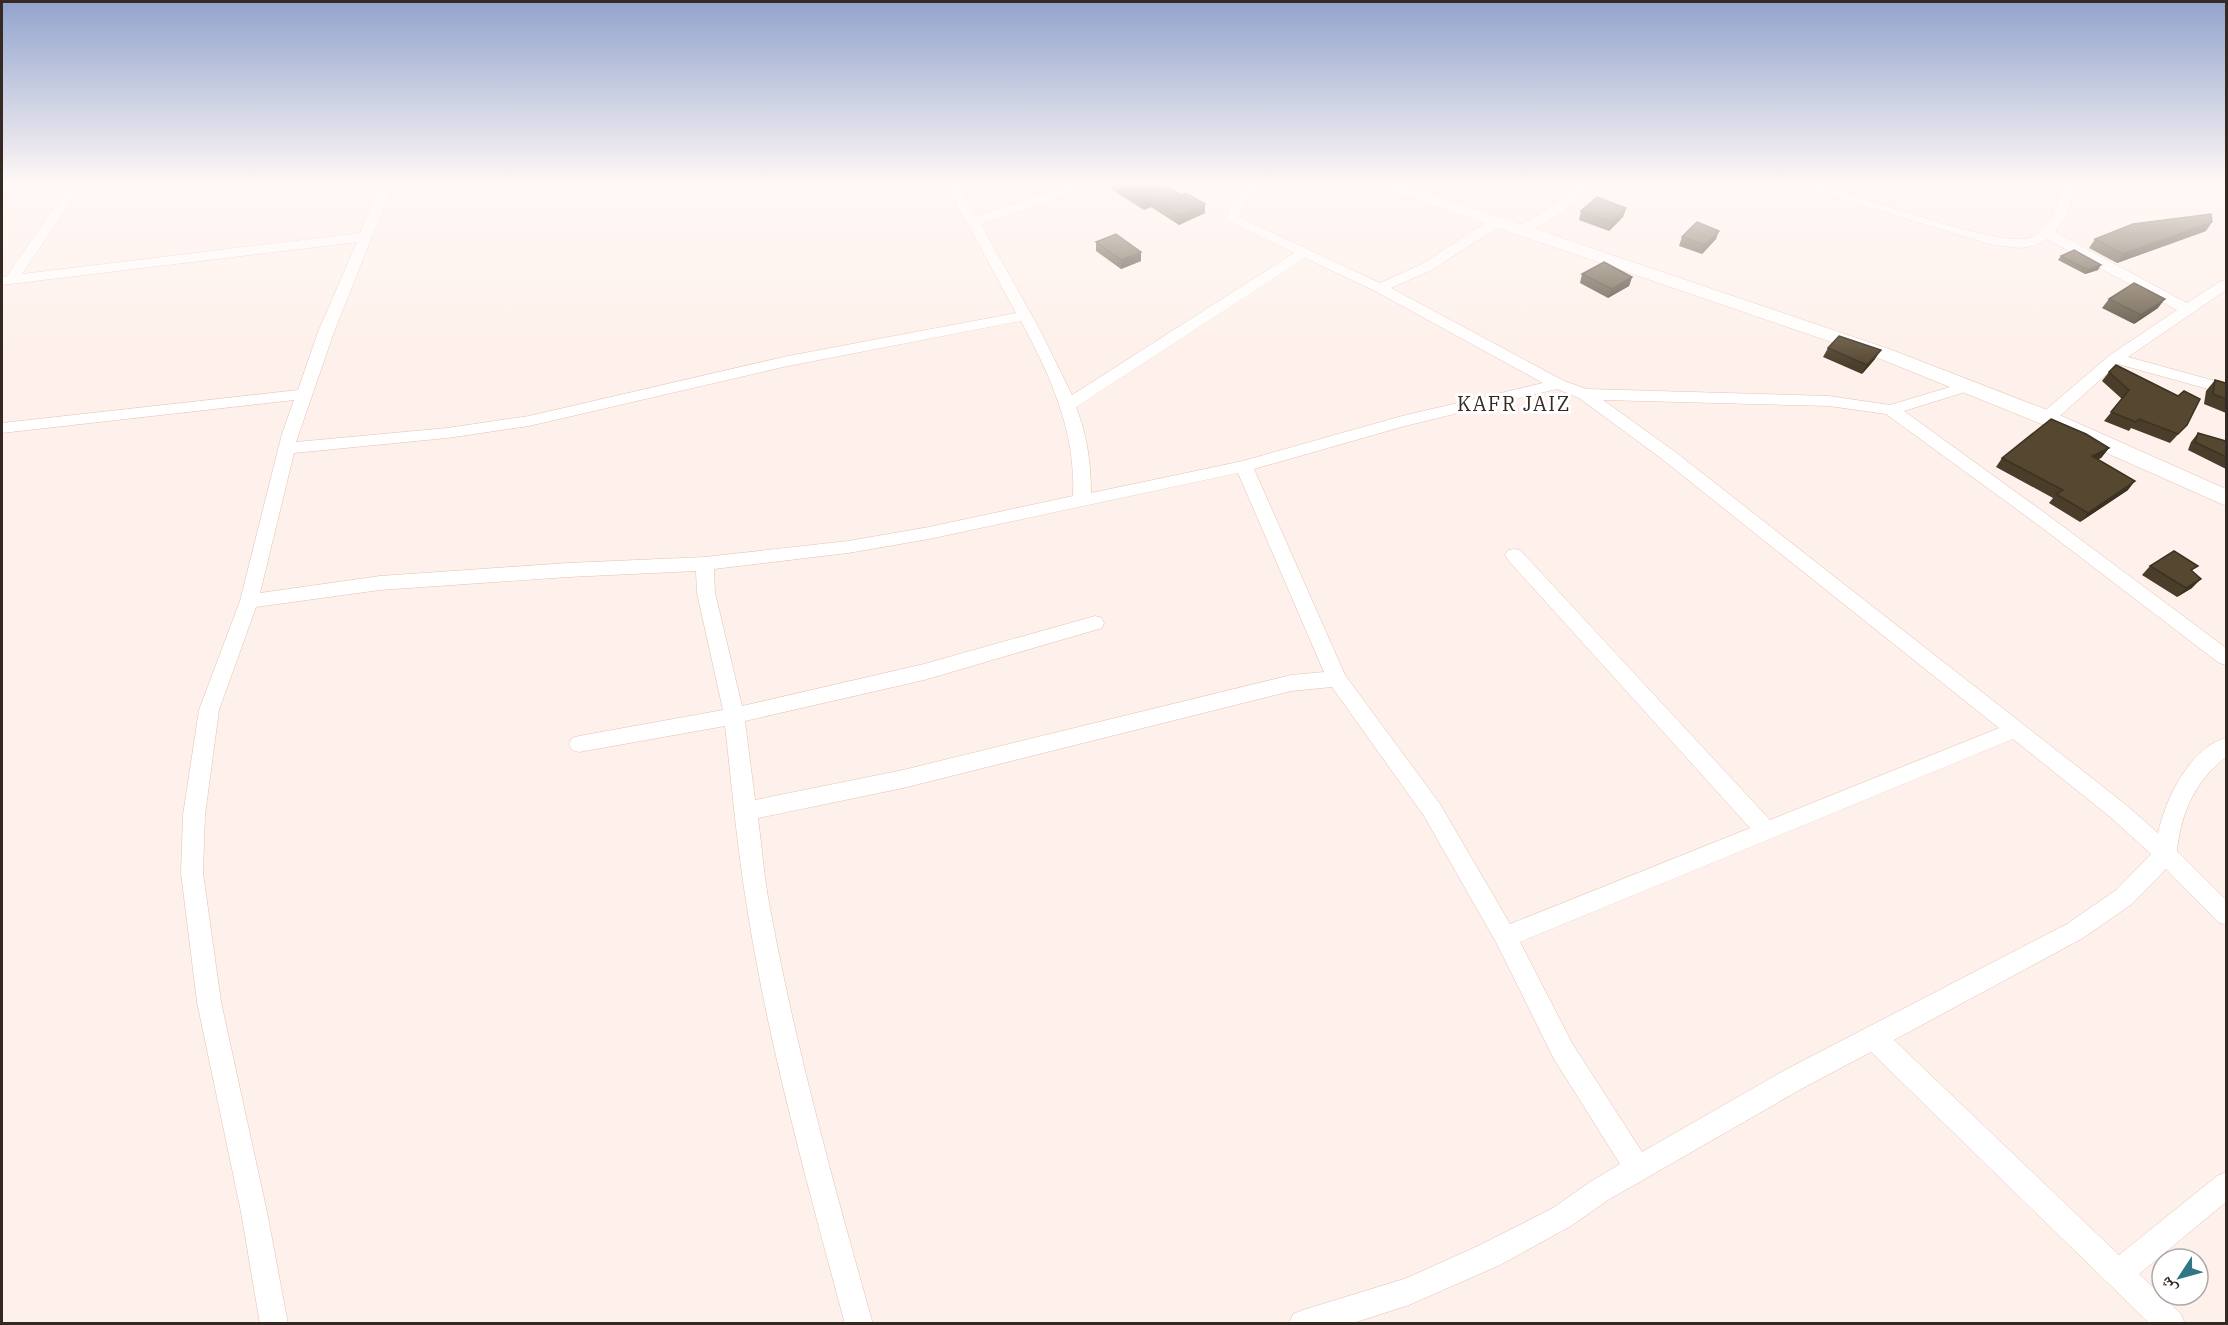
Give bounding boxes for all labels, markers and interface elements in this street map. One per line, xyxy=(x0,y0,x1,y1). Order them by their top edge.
district label: KAFR JAIZ xyxy=(1457,390,1571,417)
north arrow xyxy=(2150,1247,2210,1307)
text: ش xyxy=(2155,1273,2181,1299)

